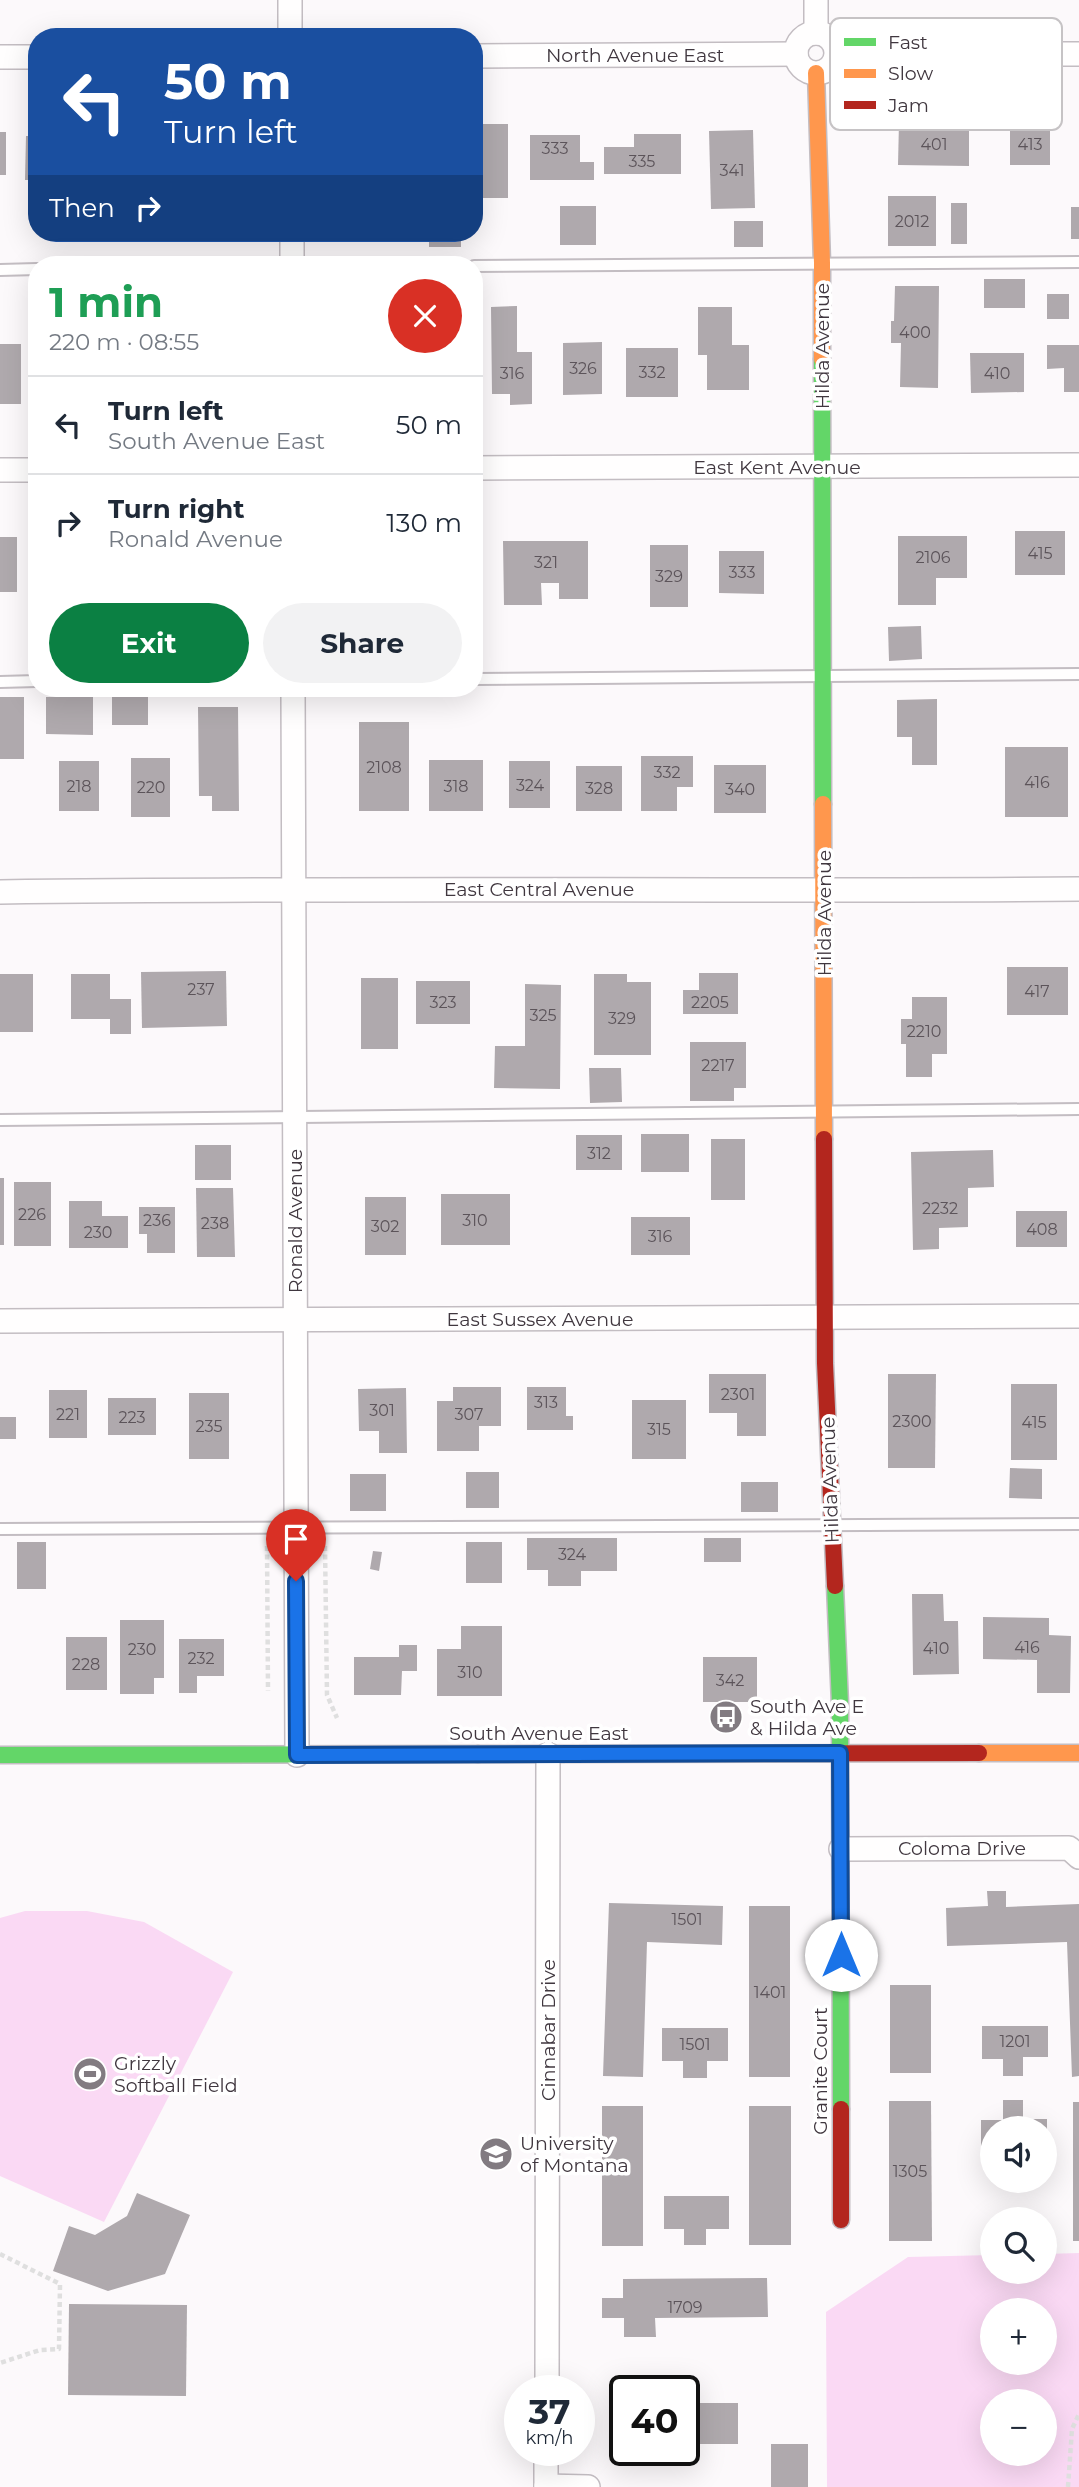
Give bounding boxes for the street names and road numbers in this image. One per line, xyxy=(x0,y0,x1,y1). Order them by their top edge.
street label: North Avenue East xyxy=(546,44,724,67)
street label: Hilda Avenue xyxy=(811,283,834,409)
street label: East Kent Avenue xyxy=(693,456,861,479)
street label: Hilda Avenue xyxy=(813,850,836,976)
street label: East Central Avenue xyxy=(444,878,634,901)
street label: Ronald Avenue xyxy=(284,1149,307,1293)
street label: East Sussex Avenue xyxy=(447,1308,633,1331)
street label: Hilda Avenue xyxy=(816,1416,844,1544)
street label: South Avenue East xyxy=(449,1722,629,1745)
street label: Coloma Drive xyxy=(898,1837,1026,1860)
street label: Cinnabar Drive xyxy=(537,1959,560,2101)
street label: Granite Court xyxy=(809,2007,832,2135)

